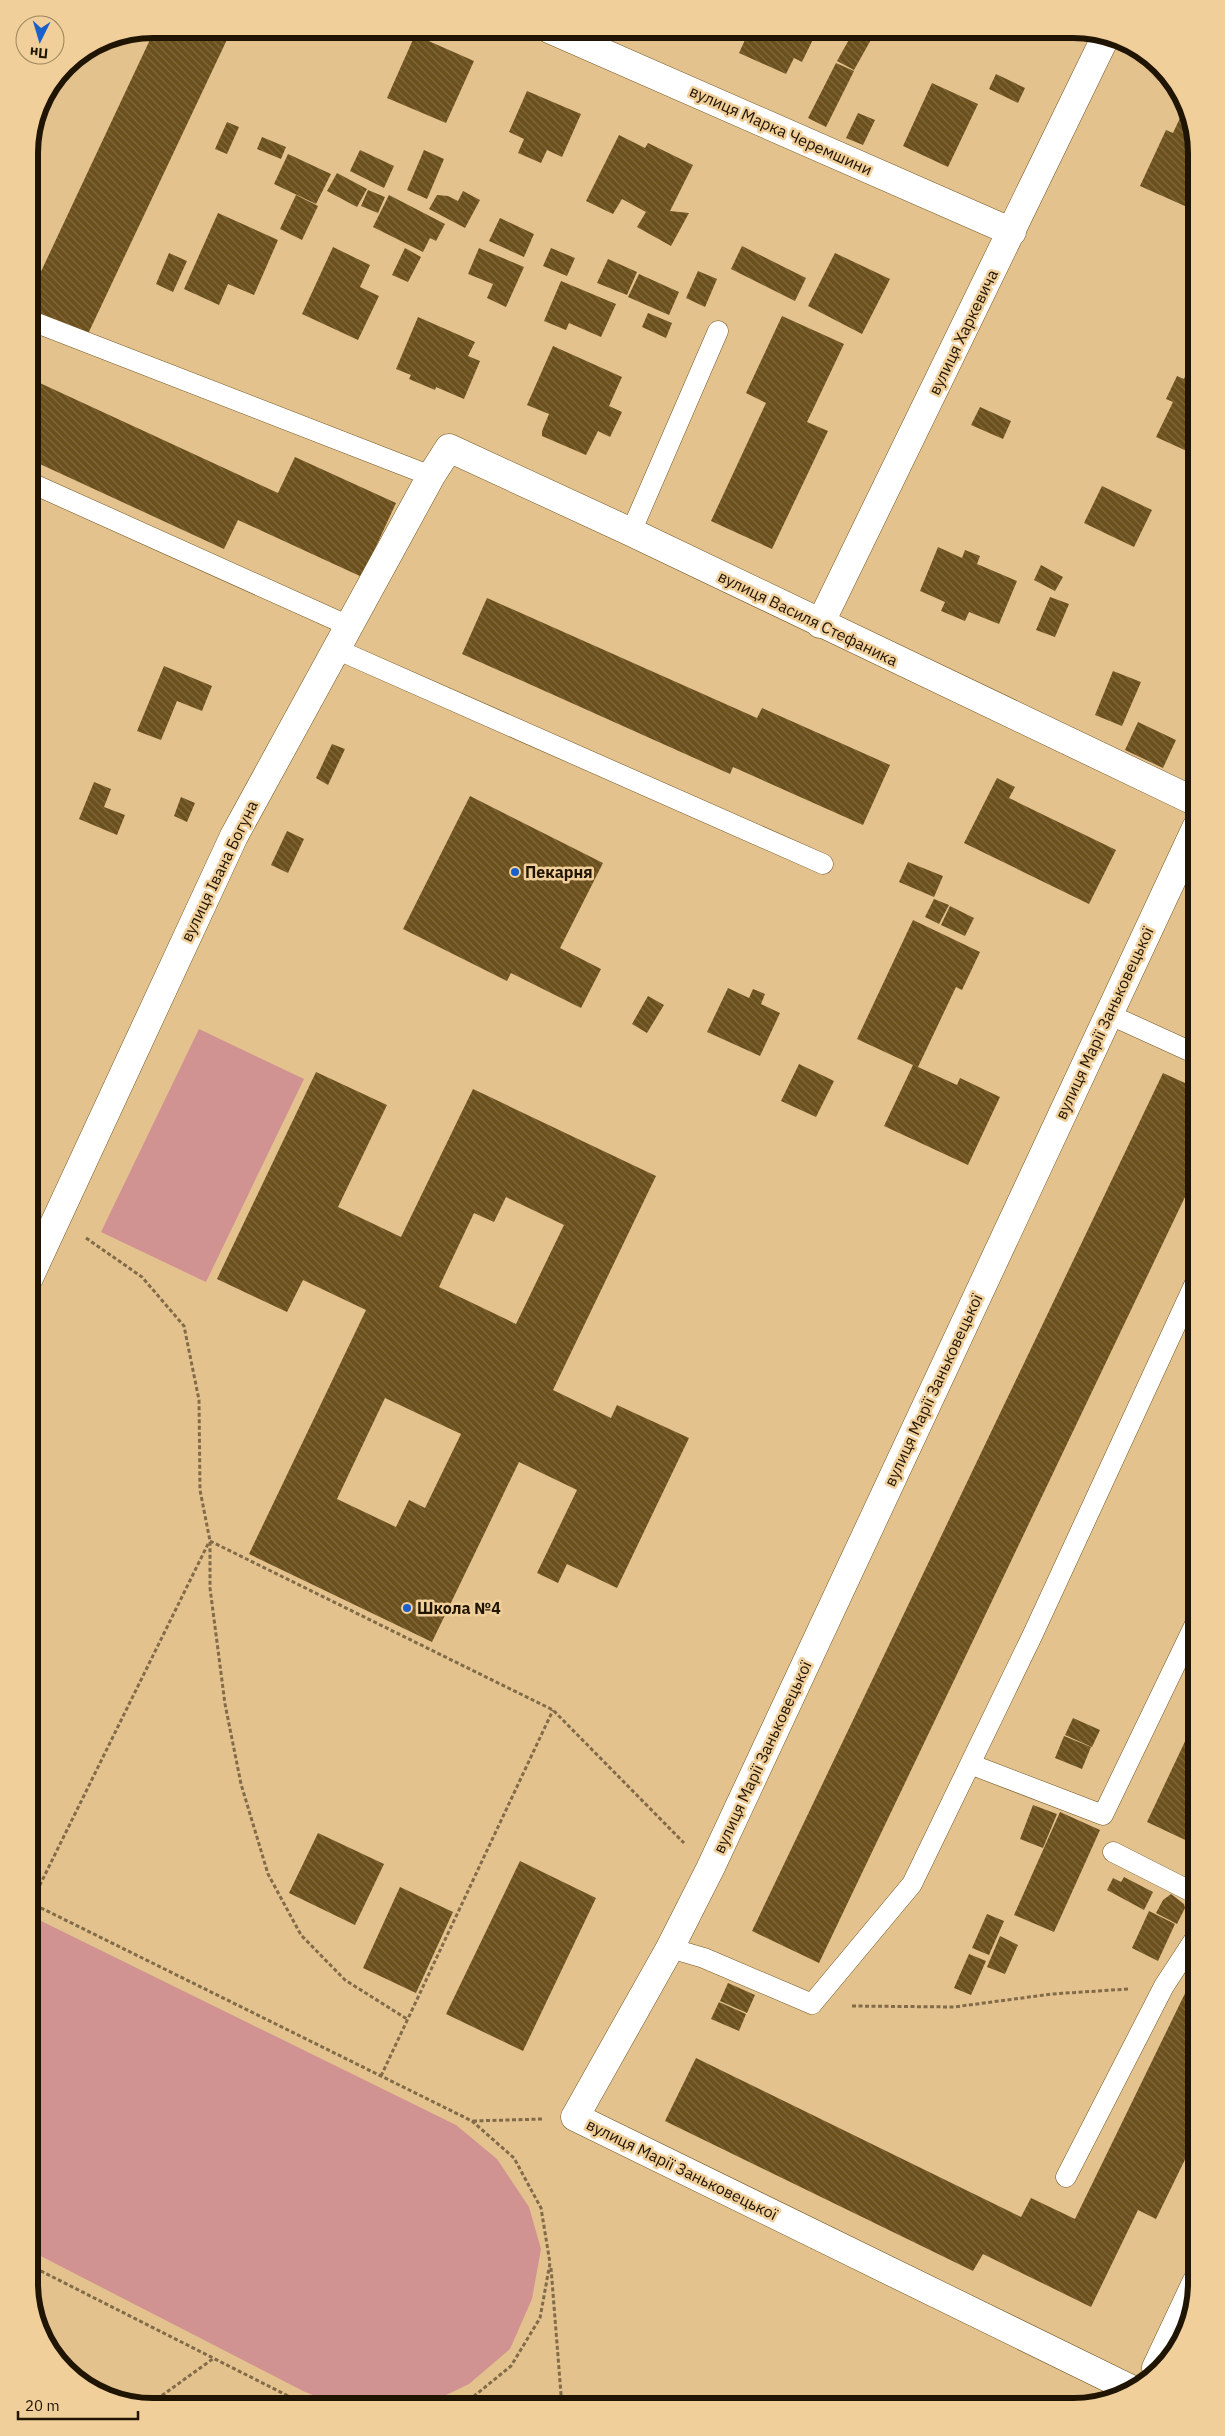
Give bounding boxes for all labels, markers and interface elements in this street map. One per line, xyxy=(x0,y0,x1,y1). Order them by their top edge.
north arrow xyxy=(15,15,65,65)
text: Пн xyxy=(29,43,49,63)
street label: вулиця Марка Черемшини xyxy=(686,81,876,179)
street label: вулиця Харкевича xyxy=(924,266,1002,398)
street label: вулиця Василя Стефаника xyxy=(715,566,901,670)
street label: вулиця Івана Богуна xyxy=(176,797,262,945)
place label: Пекарня xyxy=(525,862,593,882)
marker: Пекарня xyxy=(509,866,521,878)
street label: вулиця Марії Заньковецької xyxy=(1051,923,1158,1122)
street label: вулиця Марії Заньковецької xyxy=(880,1290,987,1489)
place label: Школа №4 xyxy=(417,1598,501,1618)
marker: Школа №4 xyxy=(401,1602,413,1614)
street label: вулиця Марії Заньковецької xyxy=(709,1657,816,1856)
street label: вулиця Марії Заньковецької xyxy=(583,2114,782,2224)
scale bar xyxy=(18,2388,138,2420)
text: 20 m xyxy=(25,2396,60,2415)

